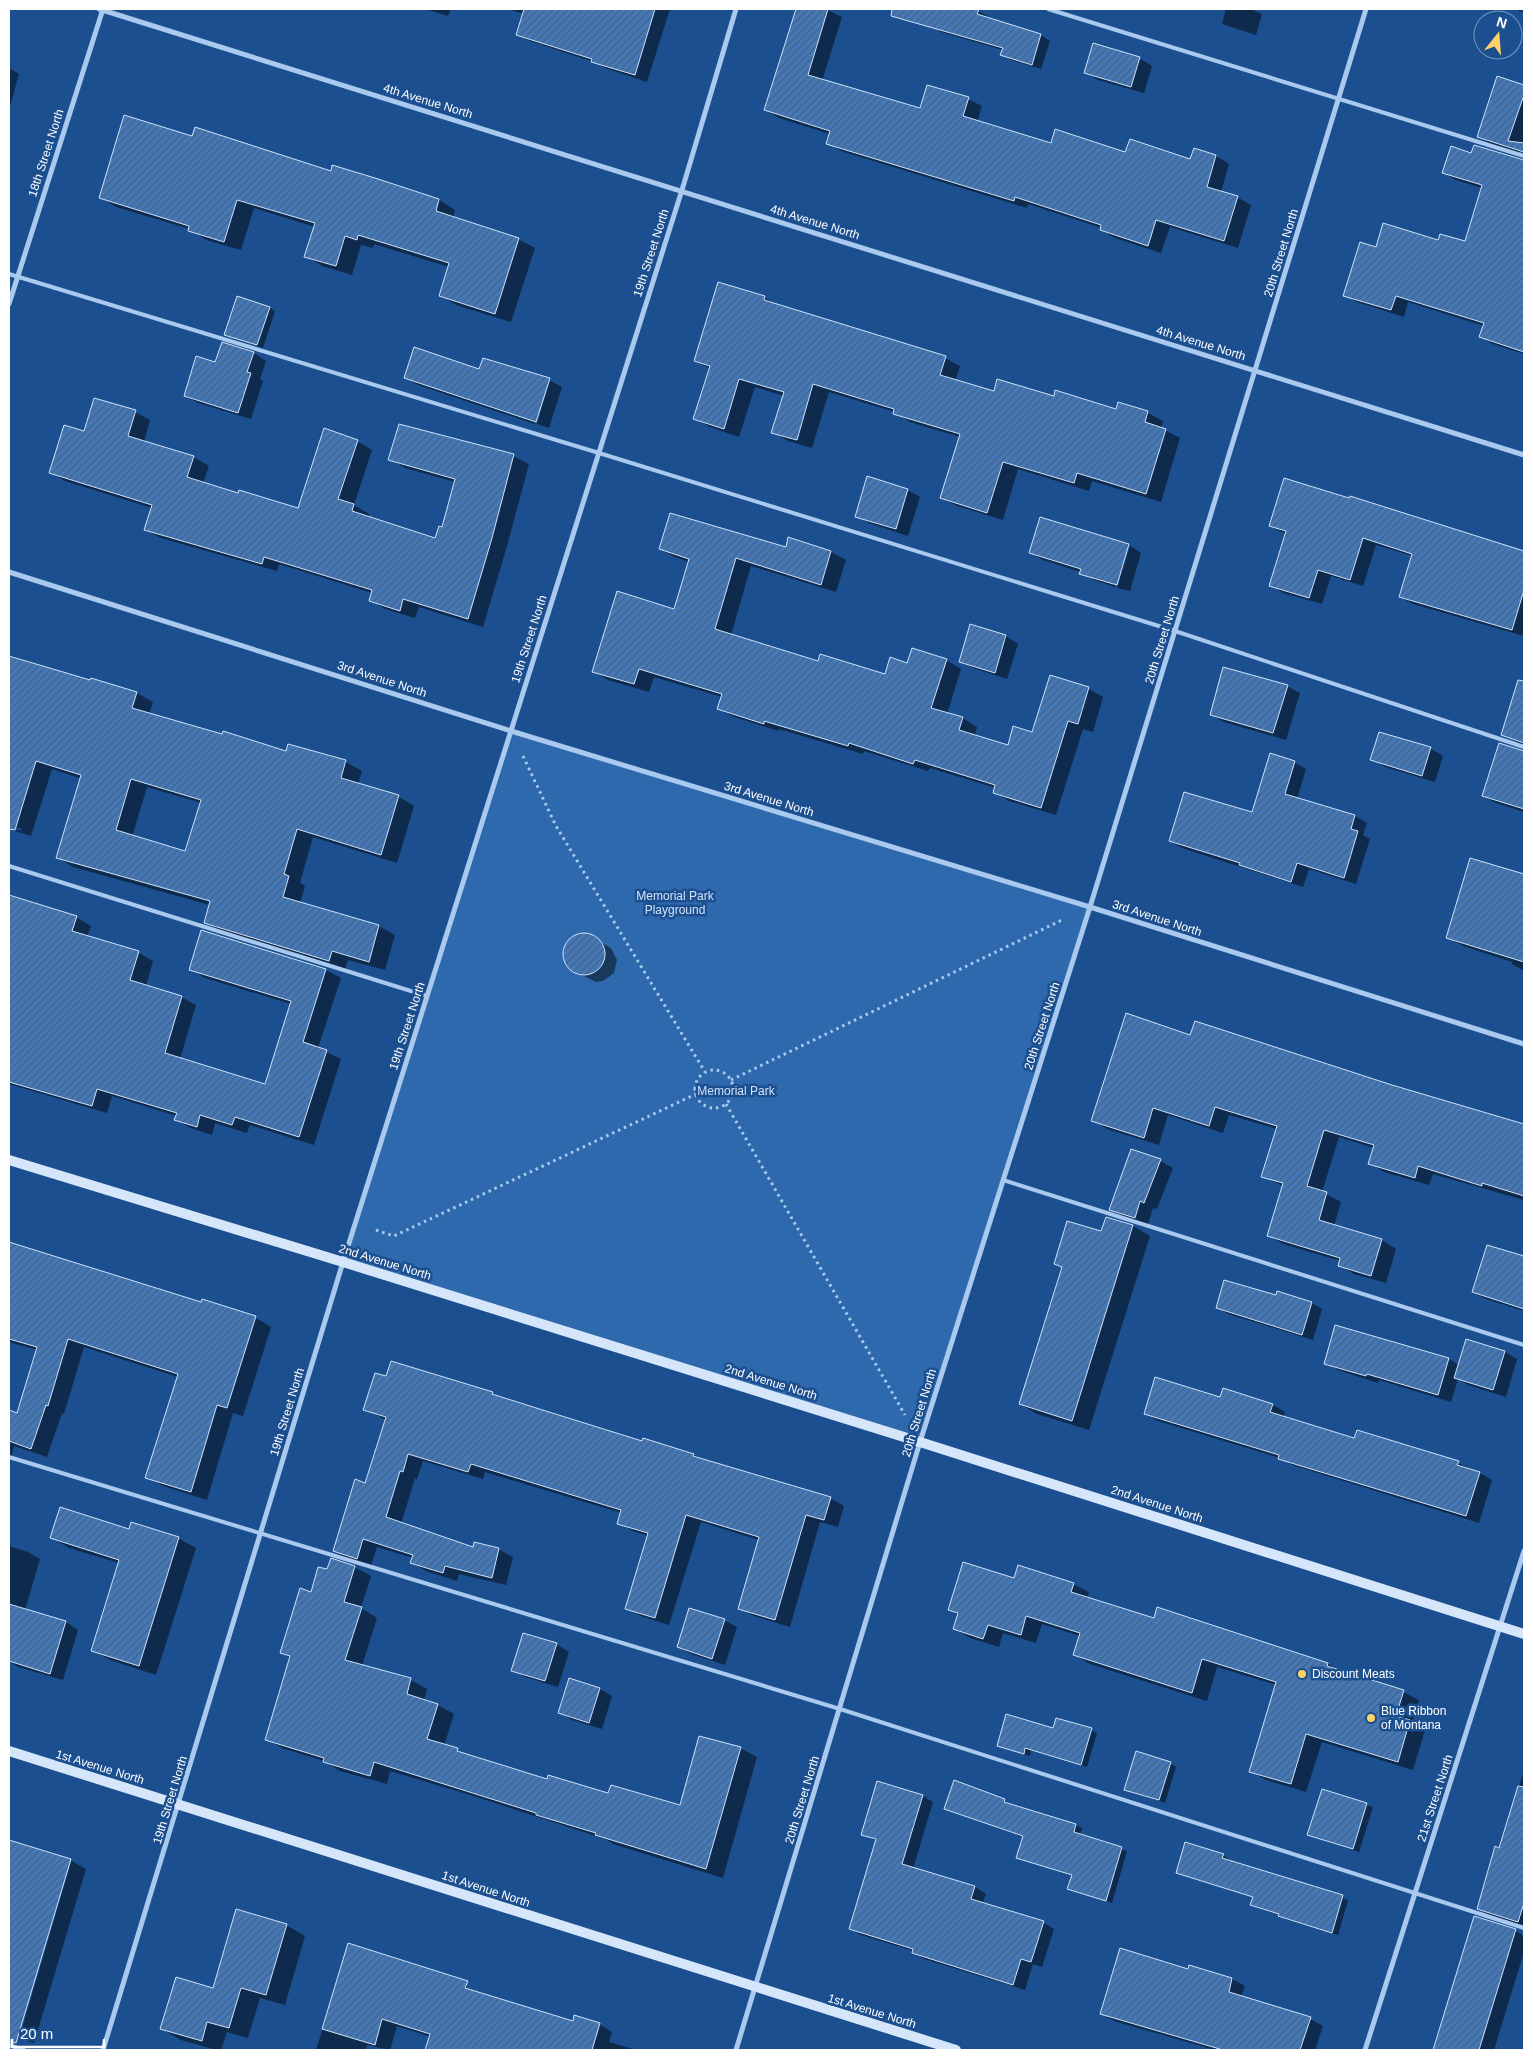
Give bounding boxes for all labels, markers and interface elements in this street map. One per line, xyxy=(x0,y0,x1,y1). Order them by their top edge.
north arrow xyxy=(1473,10,1523,60)
text: N xyxy=(1495,13,1509,32)
street label: 4th Avenue North xyxy=(382,81,474,121)
street label: 18th Street North xyxy=(25,107,67,199)
street label: 4th Avenue North xyxy=(769,202,861,242)
street label: 19th Street North xyxy=(630,207,672,299)
street label: 20th Street North xyxy=(1261,207,1301,299)
street label: 4th Avenue North xyxy=(1155,323,1247,363)
street label: 19th Street North xyxy=(508,593,550,685)
street label: 20th Street North xyxy=(1142,594,1182,686)
street label: 3rd Avenue North xyxy=(336,658,428,700)
street label: 3rd Avenue North xyxy=(722,779,816,819)
park label: Memorial Park Playground xyxy=(636,889,715,917)
street label: 3rd Avenue North xyxy=(1111,897,1203,939)
street label: 19th Street North xyxy=(386,980,428,1072)
street label: 20th Street North xyxy=(1021,980,1063,1072)
park label: Memorial Park xyxy=(697,1084,776,1098)
street label: 2nd Avenue North xyxy=(337,1241,433,1283)
street label: 2nd Avenue North xyxy=(723,1361,819,1403)
street label: 19th Street North xyxy=(267,1366,307,1458)
street label: 20th Street North xyxy=(899,1367,939,1459)
street label: 2nd Avenue North xyxy=(1109,1483,1205,1525)
place label: Discount Meats xyxy=(1312,1667,1395,1681)
marker: Discount Meats xyxy=(1296,1668,1308,1680)
place label: Blue Ribbon of Montana xyxy=(1381,1704,1446,1732)
marker: Blue Ribbon of Montana xyxy=(1365,1712,1377,1724)
street label: 1st Avenue North xyxy=(54,1747,146,1787)
street label: 21st Street North xyxy=(1414,1753,1456,1843)
street label: 19th Street North xyxy=(150,1754,190,1846)
street label: 20th Street North xyxy=(782,1754,822,1846)
street label: 1st Avenue North xyxy=(440,1868,532,1910)
street label: 1st Avenue North xyxy=(826,1991,918,2031)
scale bar xyxy=(12,2016,105,2048)
text: 20 m xyxy=(20,2025,53,2042)

